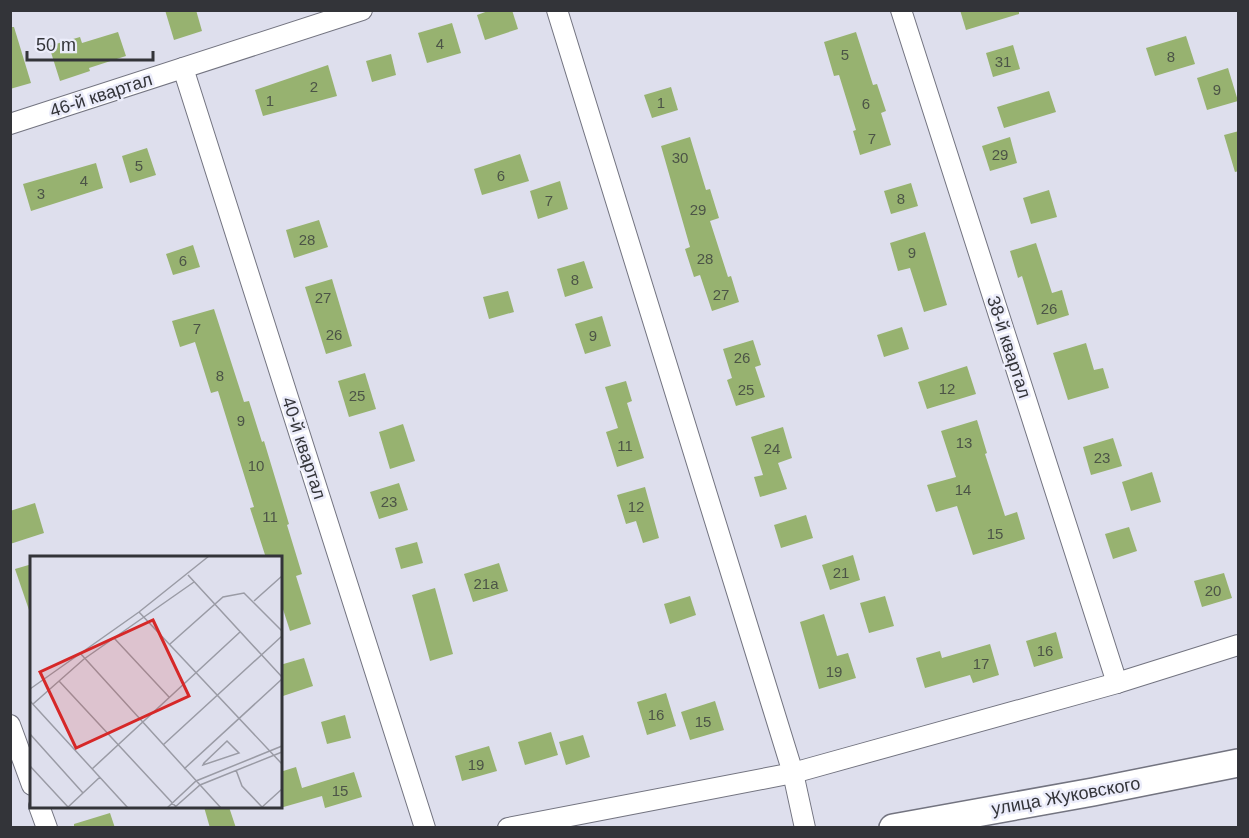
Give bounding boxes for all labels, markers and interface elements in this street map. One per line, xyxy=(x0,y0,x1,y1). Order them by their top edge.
scale bar xyxy=(27,24,153,62)
text: 50 m xyxy=(36,35,76,55)
house number: 4 xyxy=(436,35,444,52)
house number: 5 xyxy=(841,46,849,63)
house number: 8 xyxy=(1167,48,1175,65)
house number: 31 xyxy=(995,53,1011,70)
street label: 46-й квартал xyxy=(47,69,155,121)
house number: 2 xyxy=(310,78,318,95)
house number: 9 xyxy=(1213,81,1221,98)
house number: 1 xyxy=(266,92,274,109)
house number: 1 xyxy=(657,94,665,111)
house number: 6 xyxy=(862,95,870,112)
house number: 7 xyxy=(868,130,876,147)
house number: 29 xyxy=(992,146,1008,163)
house number: 30 xyxy=(672,149,688,166)
house number: 5 xyxy=(135,157,143,174)
house number: 6 xyxy=(497,167,505,184)
house number: 4 xyxy=(80,172,88,189)
house number: 3 xyxy=(37,185,45,202)
house number: 8 xyxy=(897,190,905,207)
house number: 7 xyxy=(545,192,553,209)
house number: 29 xyxy=(690,201,706,218)
house number: 28 xyxy=(299,231,315,248)
house number: 9 xyxy=(908,244,916,261)
house number: 28 xyxy=(697,250,713,267)
house number: 6 xyxy=(179,252,187,269)
house number: 8 xyxy=(571,271,579,288)
house number: 27 xyxy=(713,286,729,303)
house number: 27 xyxy=(315,289,331,306)
street label: 38-й квартал xyxy=(983,293,1035,401)
house number: 26 xyxy=(1041,300,1057,317)
house number: 7 xyxy=(193,320,201,337)
house number: 26 xyxy=(326,326,342,343)
house number: 9 xyxy=(589,327,597,344)
house number: 26 xyxy=(734,349,750,366)
house number: 8 xyxy=(216,367,224,384)
house number: 12 xyxy=(939,380,955,397)
house number: 25 xyxy=(738,381,754,398)
house number: 25 xyxy=(349,387,365,404)
street label: 40-й квартал xyxy=(278,394,330,502)
house number: 9 xyxy=(237,412,245,429)
house number: 13 xyxy=(956,434,972,451)
house number: 11 xyxy=(617,437,633,454)
house number: 24 xyxy=(764,440,780,457)
house number: 23 xyxy=(1094,449,1110,466)
house number: 10 xyxy=(248,457,264,474)
house number: 14 xyxy=(955,481,971,498)
house number: 23 xyxy=(381,493,397,510)
house number: 12 xyxy=(628,498,644,515)
house number: 11 xyxy=(262,508,278,525)
house number: 15 xyxy=(987,525,1003,542)
inset map xyxy=(30,556,282,808)
house number: 21 xyxy=(833,564,849,581)
house number: 21а xyxy=(473,575,499,592)
house number: 20 xyxy=(1205,582,1221,599)
house number: 16 xyxy=(1037,642,1053,659)
house number: 17 xyxy=(973,655,989,672)
house number: 19 xyxy=(826,663,842,680)
house number: 16 xyxy=(648,706,664,723)
house number: 15 xyxy=(695,713,711,730)
house number: 19 xyxy=(468,756,484,773)
street label: улица Жуковского xyxy=(990,773,1142,819)
house number: 15 xyxy=(332,782,348,799)

